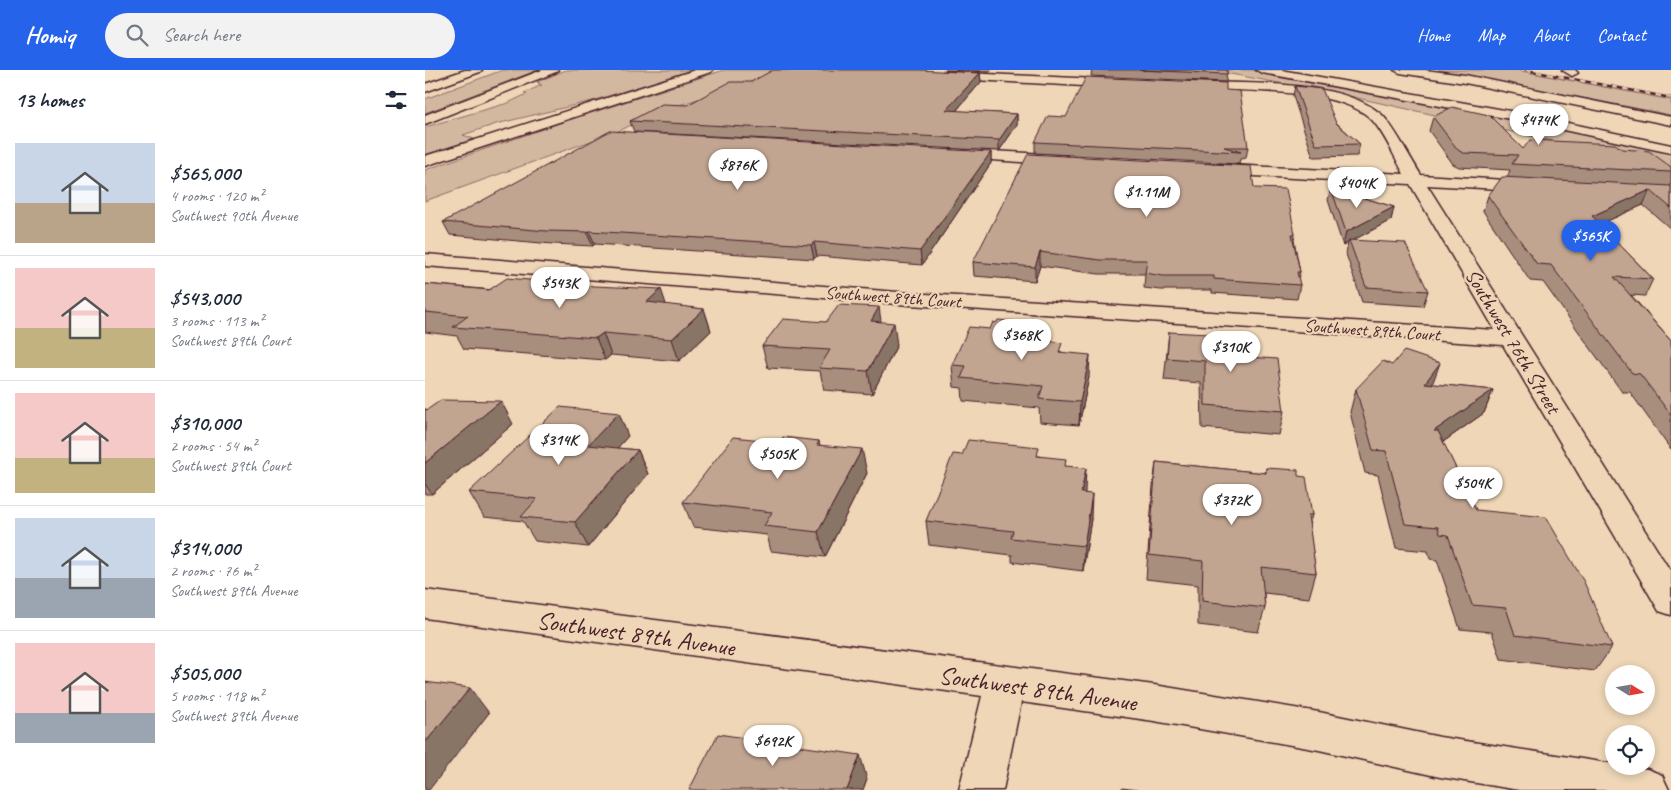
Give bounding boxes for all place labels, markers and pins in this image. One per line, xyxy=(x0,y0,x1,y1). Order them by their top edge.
pin: $474K xyxy=(1504,104,1574,146)
pin: $876K xyxy=(703,148,773,191)
pin: $404K xyxy=(1322,166,1392,209)
pin: $1.11M xyxy=(1106,176,1188,218)
pin: $565K xyxy=(1556,220,1626,262)
pin: $543K xyxy=(525,266,595,309)
pin: $368K xyxy=(987,318,1057,361)
pin: $310K xyxy=(1196,330,1266,373)
pin: $314K xyxy=(524,424,594,466)
pin: $505K xyxy=(743,438,813,480)
pin: $504K xyxy=(1438,466,1508,509)
pin: $372K xyxy=(1197,484,1267,526)
pin: $692K xyxy=(738,724,808,767)

